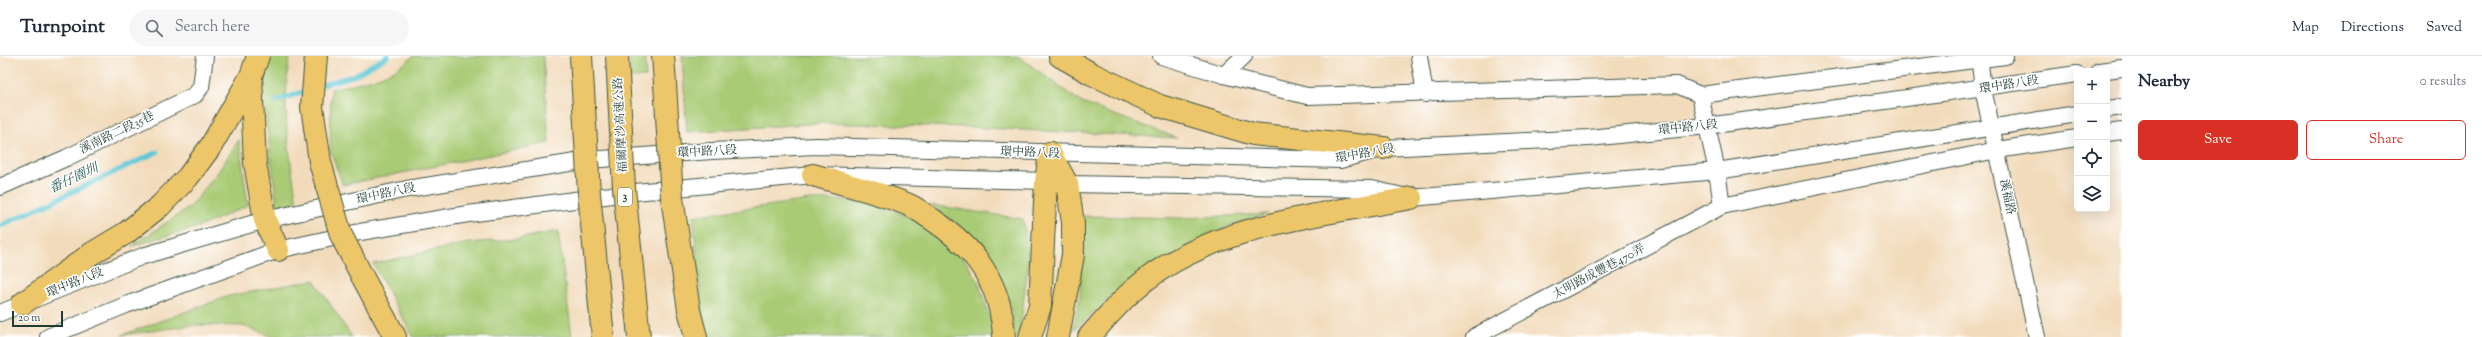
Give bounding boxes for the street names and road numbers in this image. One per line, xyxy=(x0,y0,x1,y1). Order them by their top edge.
street label: 環中路八段 xyxy=(1978,71,2040,99)
street label: 福爾摩沙高速公路 xyxy=(609,77,633,173)
street label: 溪南路二段35巷 xyxy=(77,107,157,159)
street label: 環中路八段 xyxy=(1657,116,1719,140)
street label: 環中路八段 xyxy=(1334,140,1396,168)
street label: 環中路八段 xyxy=(677,141,737,163)
street label: 環中路八段 xyxy=(1000,143,1060,163)
street label: 溪福路 xyxy=(1994,178,2020,216)
street label: 環中路八段 xyxy=(355,179,417,209)
road number: 3 xyxy=(618,188,632,206)
street label: 太明路成豐巷470弄 xyxy=(1550,240,1648,304)
street label: 環中路八段 xyxy=(44,263,106,303)

